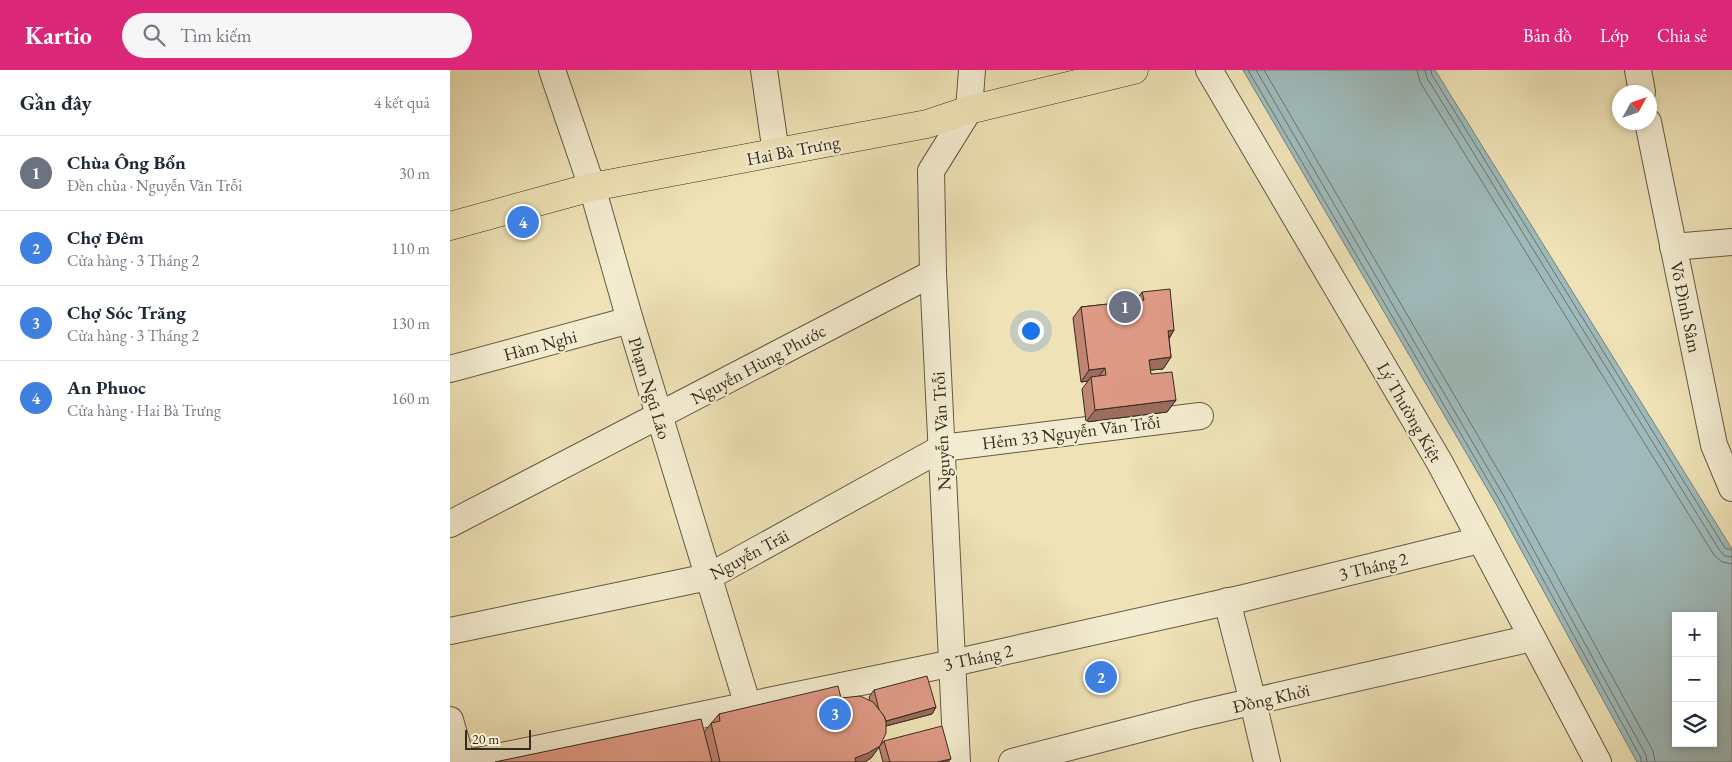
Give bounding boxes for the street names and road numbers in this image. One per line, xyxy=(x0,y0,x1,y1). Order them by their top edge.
street label: Hai Bà Trưng xyxy=(744,130,842,170)
street label: Võ Đình Sâm xyxy=(1665,259,1707,355)
street label: Nguyễn Hùng Phước xyxy=(686,319,830,409)
street label: Hàm Nghi xyxy=(501,324,580,366)
street label: Phạm Ngũ Lão xyxy=(624,334,676,442)
street label: Lý Thường Kiệt xyxy=(1372,358,1448,467)
street label: Nguyễn Văn Trỗi xyxy=(926,370,956,491)
street label: Hẻm 33 Nguyễn Văn Trỗi xyxy=(981,410,1162,454)
street label: Nguyễn Trãi xyxy=(705,523,793,585)
street label: 3 Tháng 2 xyxy=(1336,546,1410,586)
street label: 3 Tháng 2 xyxy=(941,638,1015,676)
street label: Đồng Khởi xyxy=(1230,678,1312,718)

